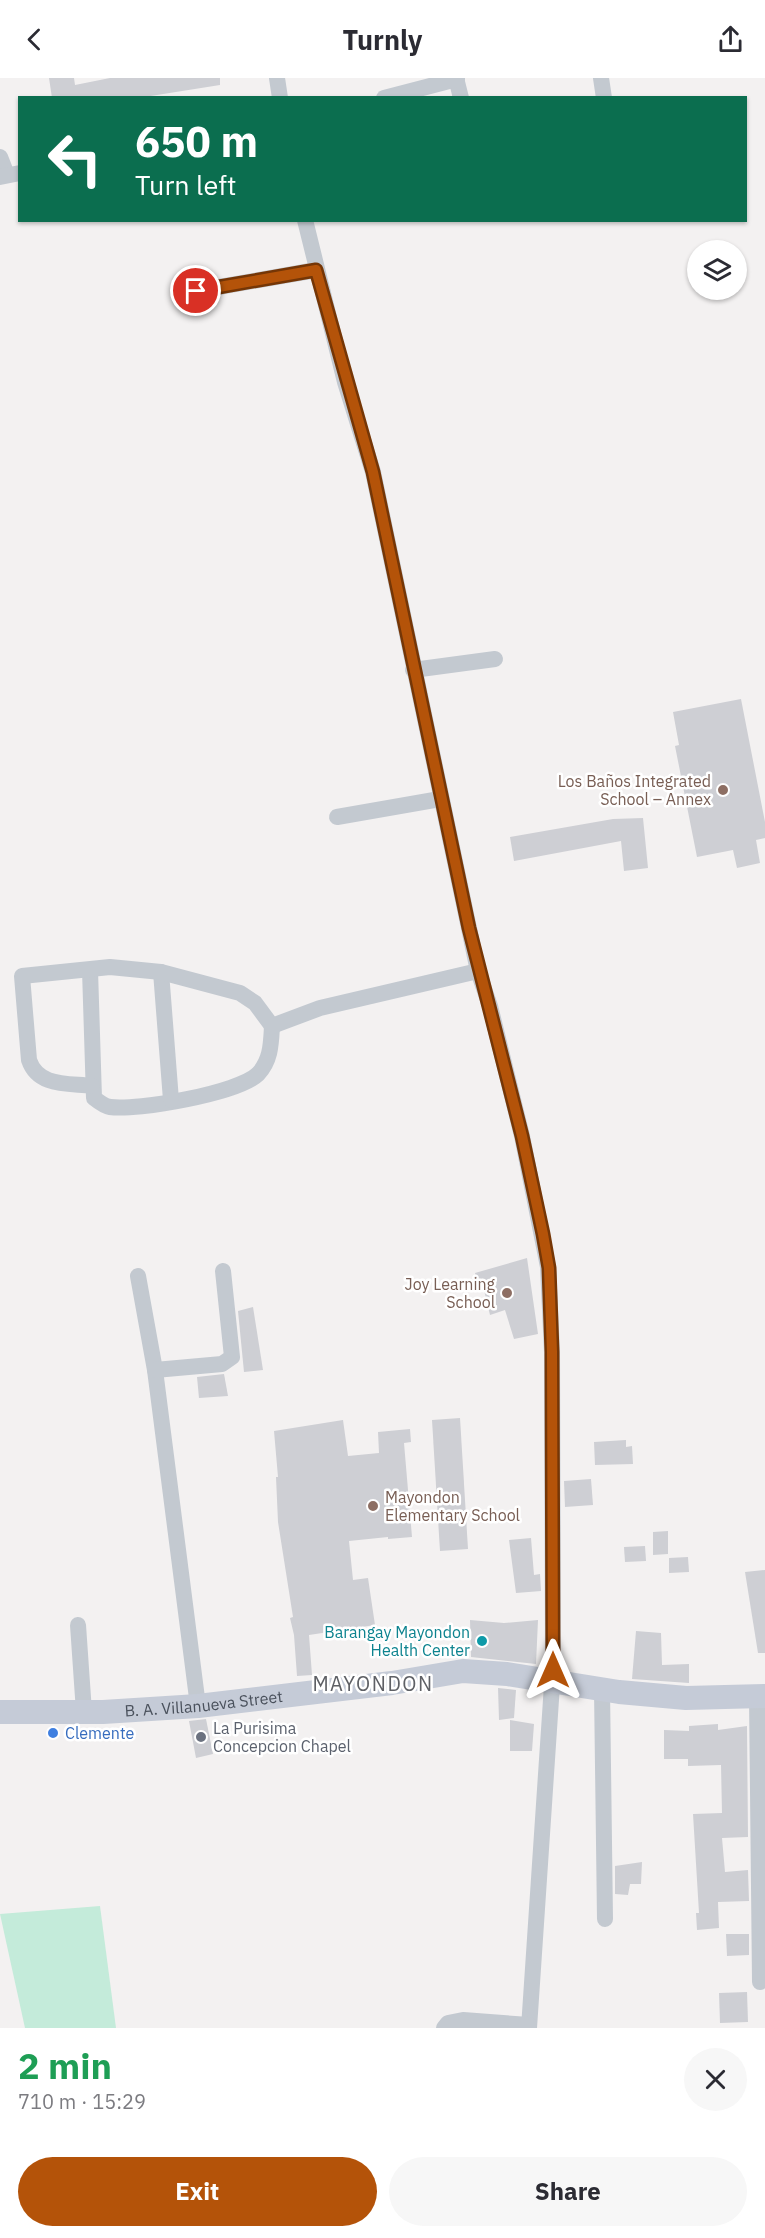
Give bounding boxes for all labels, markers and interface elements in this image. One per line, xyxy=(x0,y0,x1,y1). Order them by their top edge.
text: Turnly xyxy=(342,22,423,57)
icon: back xyxy=(18,23,51,56)
icon: share xyxy=(714,23,747,56)
text: 650 m xyxy=(135,114,258,169)
icon: left xyxy=(36,120,114,198)
text: Turn left xyxy=(135,167,236,202)
map controls xyxy=(687,240,747,300)
button: layers xyxy=(687,240,747,300)
pin xyxy=(170,265,221,316)
icon: arrive xyxy=(179,274,212,307)
place label: Los Baños Integrated School – Annex xyxy=(558,771,711,809)
marker: Los Baños Integrated School – Annex xyxy=(716,783,730,797)
place label: Joy Learning School xyxy=(405,1274,496,1312)
marker: Joy Learning School xyxy=(500,1286,514,1300)
place label: Mayondon Elementary School xyxy=(385,1487,520,1525)
marker: Mayondon Elementary School xyxy=(366,1499,380,1513)
place label: Barangay Mayondon Health Center xyxy=(324,1622,470,1660)
marker: Barangay Mayondon Health Center xyxy=(475,1634,489,1648)
position arrow xyxy=(521,1638,585,1702)
district label: MAYONDON xyxy=(312,1670,434,1697)
street label: B. A. Villanueva Street xyxy=(124,1686,284,1721)
place label: La Purisima Concepcion Chapel xyxy=(213,1718,351,1756)
place label: Clemente xyxy=(65,1723,134,1743)
marker: Clemente xyxy=(46,1726,60,1740)
marker: La Purisima Concepcion Chapel xyxy=(194,1730,208,1744)
text: 2 min xyxy=(18,2042,112,2089)
button: close xyxy=(684,2048,747,2111)
text: 710 m · 15:29 xyxy=(18,2088,146,2115)
button: Exit xyxy=(18,2157,377,2226)
button: Share xyxy=(389,2157,747,2226)

